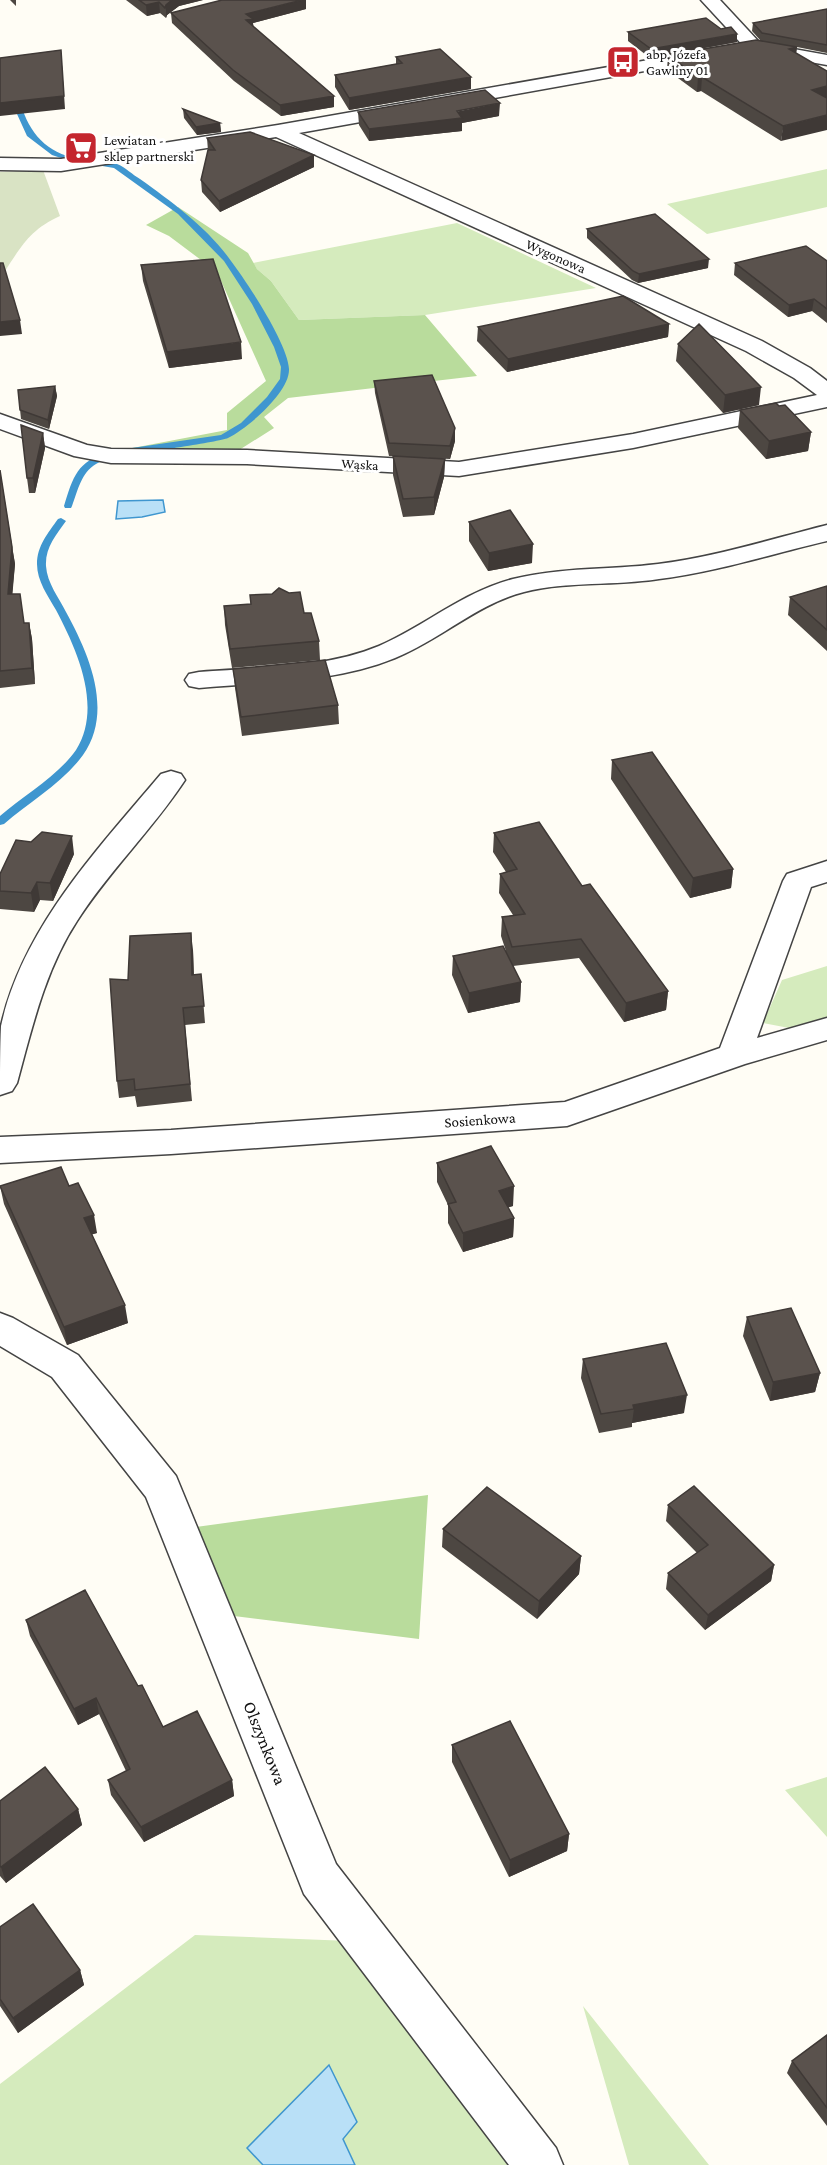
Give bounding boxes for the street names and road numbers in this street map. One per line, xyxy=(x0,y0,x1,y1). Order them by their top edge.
street label: Wygonowa xyxy=(524,236,589,276)
street label: Wąska xyxy=(341,455,380,473)
street label: Sosienkowa xyxy=(444,1110,516,1130)
street label: Olszynkowa xyxy=(239,1698,291,1788)

